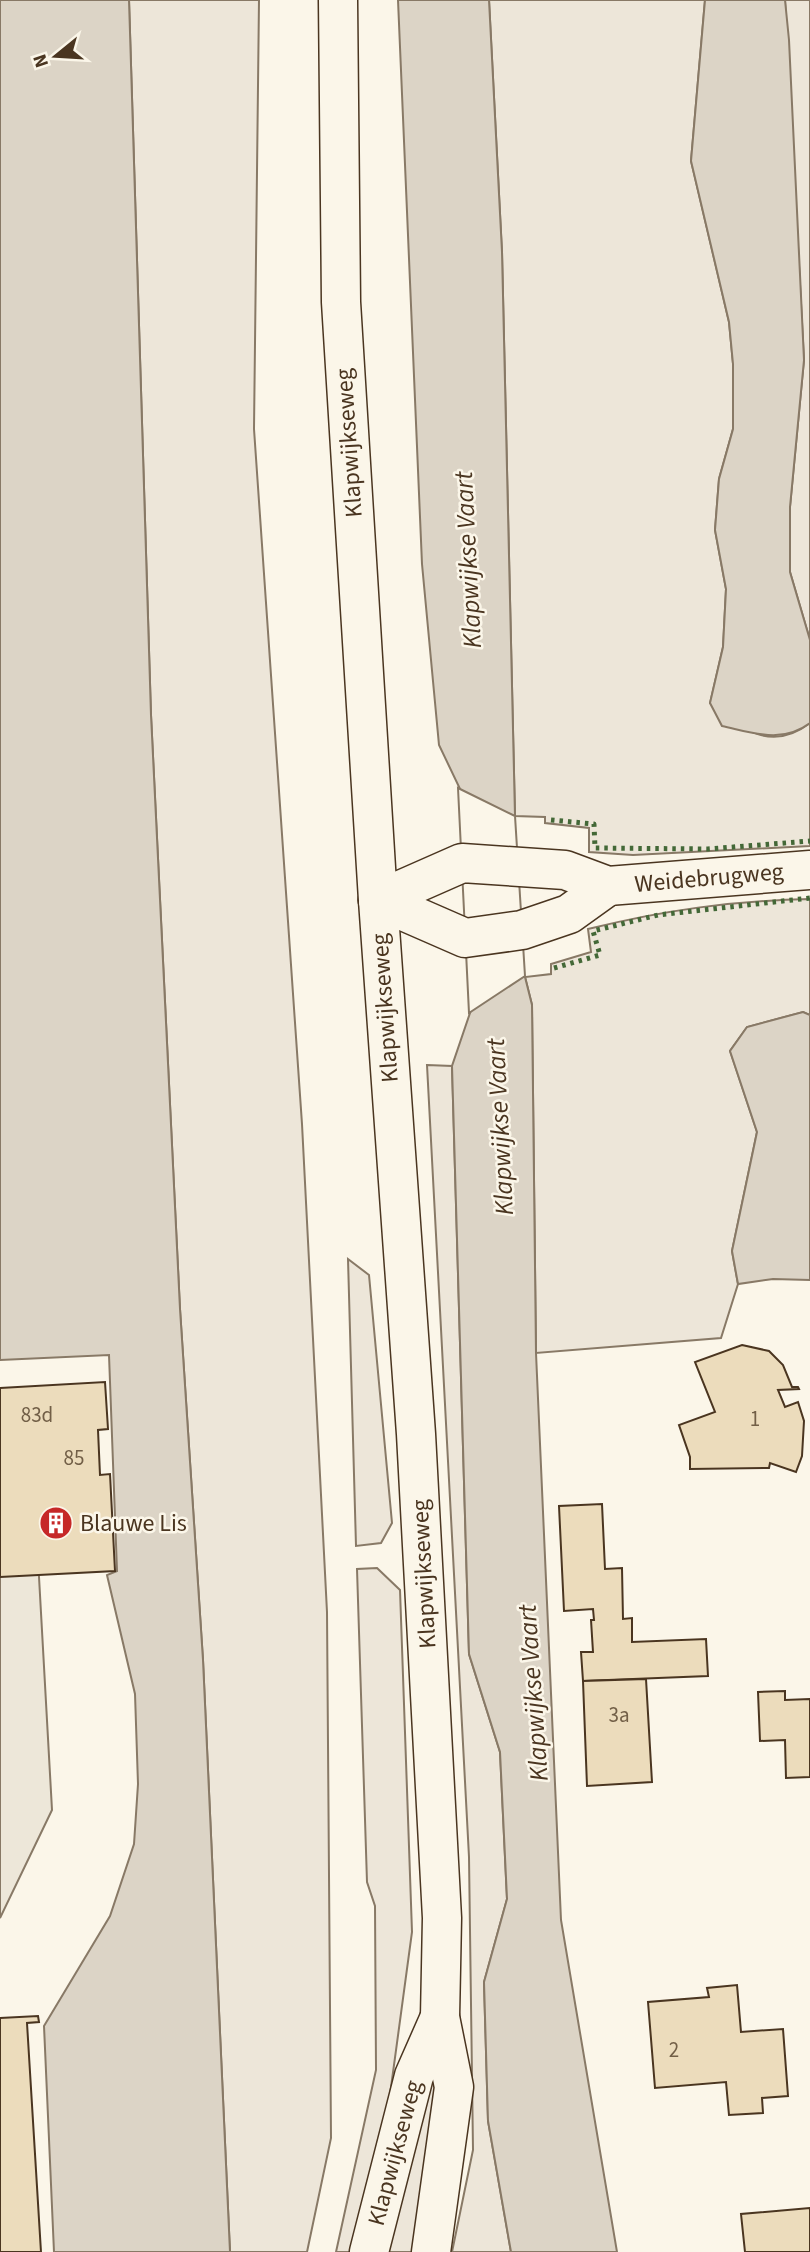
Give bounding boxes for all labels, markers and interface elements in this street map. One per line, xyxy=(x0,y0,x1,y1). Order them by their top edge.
north arrow xyxy=(21,21,91,91)
text: N xyxy=(26,51,56,71)
street label: Klapwijkseweg xyxy=(326,367,372,519)
water label: Klapwijkse Vaart xyxy=(445,470,491,649)
street label: Weidebrugweg xyxy=(633,854,785,902)
street label: Klapwijkseweg xyxy=(362,932,408,1084)
water label: Klapwijkse Vaart xyxy=(477,1037,523,1216)
house number: 83d xyxy=(21,1400,53,1430)
house number: 1 xyxy=(750,1404,760,1434)
house number: 85 xyxy=(64,1443,84,1473)
street label: Klapwijkseweg xyxy=(403,1499,445,1649)
building icon: Blauwe Lis xyxy=(37,1504,75,1542)
place label: Blauwe Lis xyxy=(80,1506,187,1541)
water label: Klapwijkse Vaart xyxy=(508,1603,558,1783)
house number: 3a xyxy=(608,1700,630,1730)
house number: 2 xyxy=(669,2035,679,2065)
street label: Klapwijkseweg xyxy=(359,2076,431,2230)

